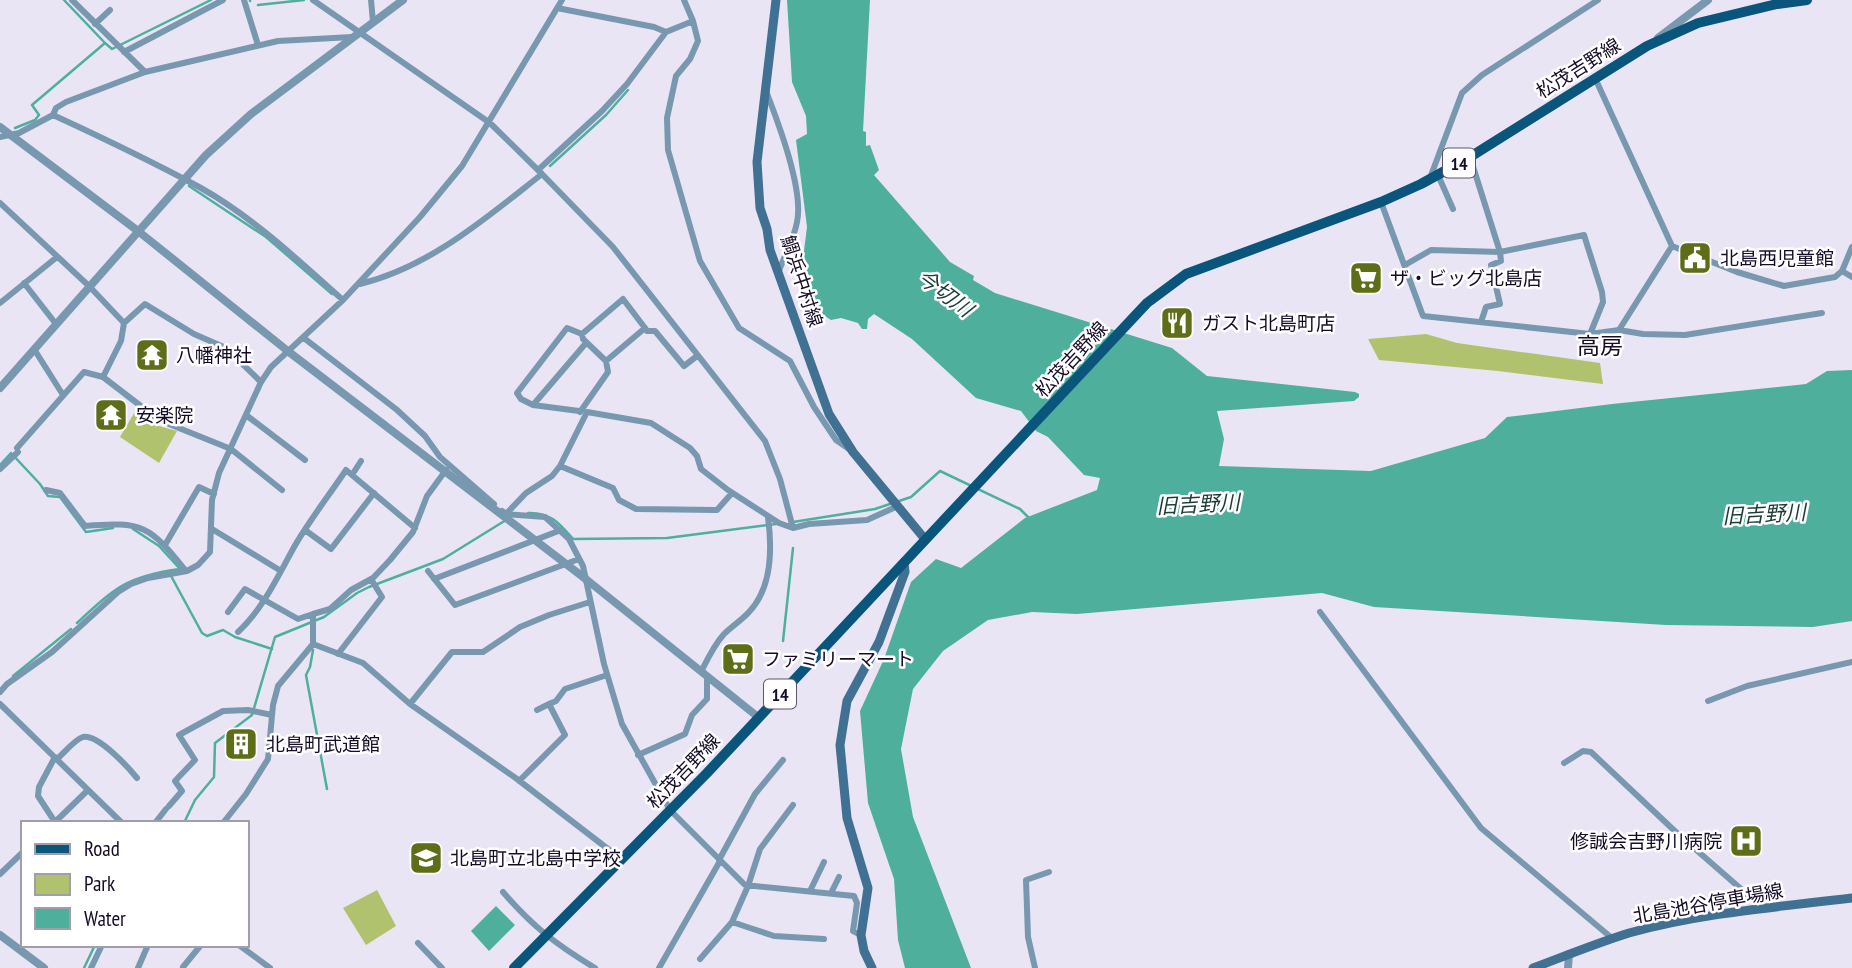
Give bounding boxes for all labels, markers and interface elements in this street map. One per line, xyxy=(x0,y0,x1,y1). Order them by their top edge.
street label: 松茂吉野線 xyxy=(1531,33,1625,103)
road number: 14 xyxy=(1443,148,1475,178)
street label: 鯛浜中村線 xyxy=(776,232,828,330)
public building icon: 北島西児童館 xyxy=(1676,239,1714,277)
place label: 北島西児童館 xyxy=(1720,246,1834,270)
supermarket icon: ザ・ビッグ北島店 xyxy=(1347,259,1385,297)
water label: 今切川 xyxy=(912,263,980,324)
place label: ザ・ビッグ北島店 xyxy=(1390,266,1542,290)
restaurant icon: ガスト北島町店 xyxy=(1158,304,1196,342)
place label: ガスト北島町店 xyxy=(1202,311,1335,335)
street label: 松茂吉野線 xyxy=(1030,316,1112,402)
district label: 高房 xyxy=(1577,331,1623,360)
temple icon: 八幡神社 xyxy=(133,336,171,374)
place label: 八幡神社 xyxy=(176,343,252,367)
temple icon: 安楽院 xyxy=(92,396,130,434)
place label: 安楽院 xyxy=(136,403,193,427)
water label: 旧吉野川 xyxy=(1155,488,1243,520)
water label: 旧吉野川 xyxy=(1721,498,1809,530)
supermarket icon: ファミリーマート xyxy=(719,640,757,678)
place label: ファミリーマート xyxy=(762,647,914,671)
road number: 14 xyxy=(764,680,796,708)
building icon: 北島町武道館 xyxy=(222,725,260,763)
street label: 松茂吉野線 xyxy=(641,728,725,814)
place label: 北島町武道館 xyxy=(266,732,380,756)
legend xyxy=(21,821,248,947)
hospital icon: 修誠会吉野川病院 xyxy=(1727,822,1765,860)
place label: 修誠会吉野川病院 xyxy=(1570,829,1722,853)
text: Road xyxy=(84,835,120,862)
school or university icon: 北島町立北島中学校 xyxy=(407,839,445,877)
place label: 北島町立北島中学校 xyxy=(450,846,621,870)
text: Park xyxy=(84,870,115,897)
street label: 北島池谷停車場線 xyxy=(1631,878,1785,928)
text: Water xyxy=(84,905,126,932)

